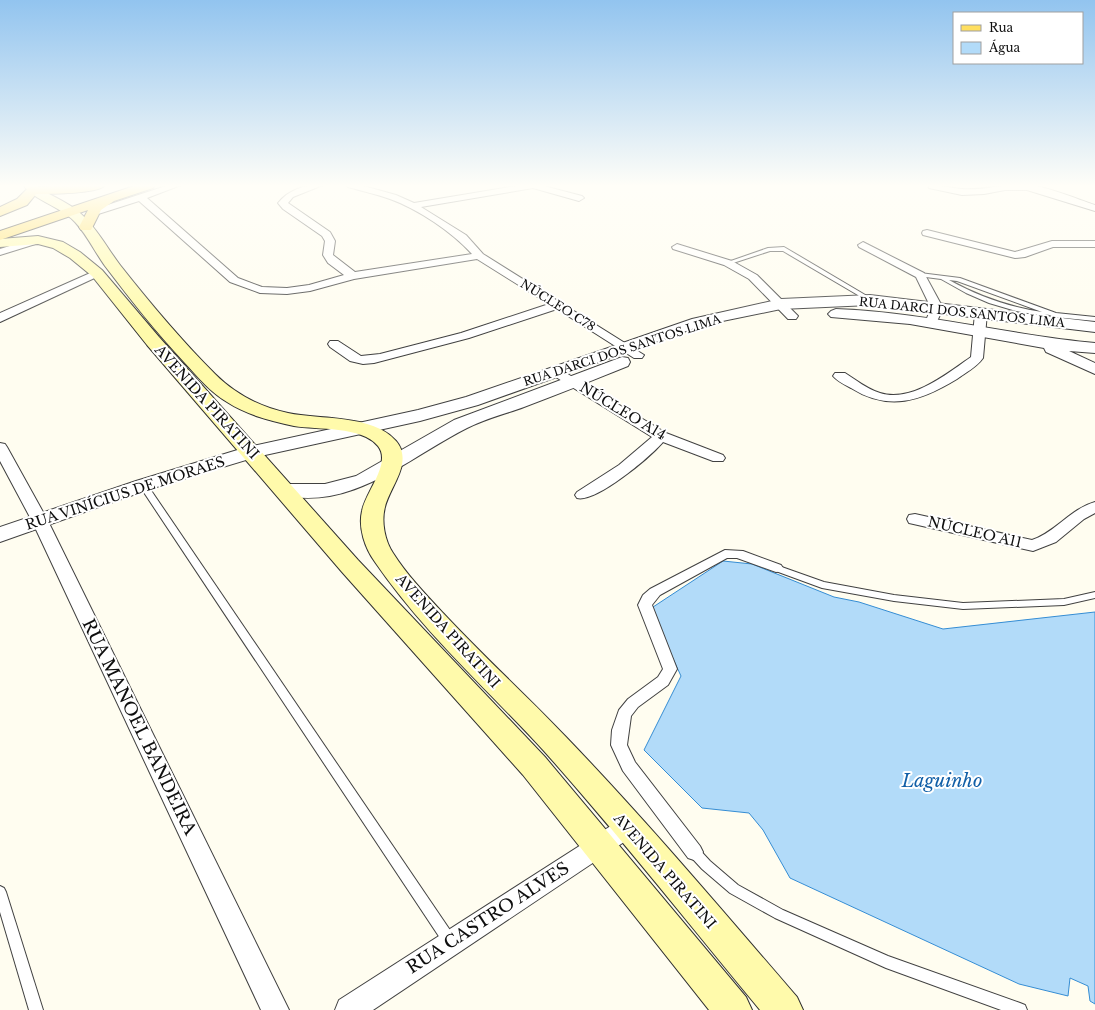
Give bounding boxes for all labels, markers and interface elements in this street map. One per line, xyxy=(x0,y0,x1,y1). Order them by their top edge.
legend xyxy=(953,12,1083,64)
text: Rua xyxy=(989,20,1013,35)
text: Água xyxy=(988,39,1020,55)
street label: NÚCLEO C78 xyxy=(518,275,599,334)
street label: RUA DARCI DOS SANTOS LIMA xyxy=(858,294,1066,330)
street label: RUA DARCI DOS SANTOS LIMA xyxy=(521,311,723,389)
street label: AVENIDA PIRATINI xyxy=(150,341,263,463)
street label: NÚCLEO A14 xyxy=(576,377,670,444)
street label: RUA VINÍCIUS DE MORAES xyxy=(23,452,227,534)
street label: NÚCLEO A11 xyxy=(926,511,1024,552)
street label: AVENIDA PIRATINI xyxy=(391,570,504,692)
street label: RUA MANOEL BANDEIRA xyxy=(77,615,201,839)
water label: Laguinho xyxy=(901,770,982,792)
street label: AVENIDA PIRATINI xyxy=(609,809,720,933)
street label: RUA CASTRO ALVES xyxy=(403,858,573,978)

